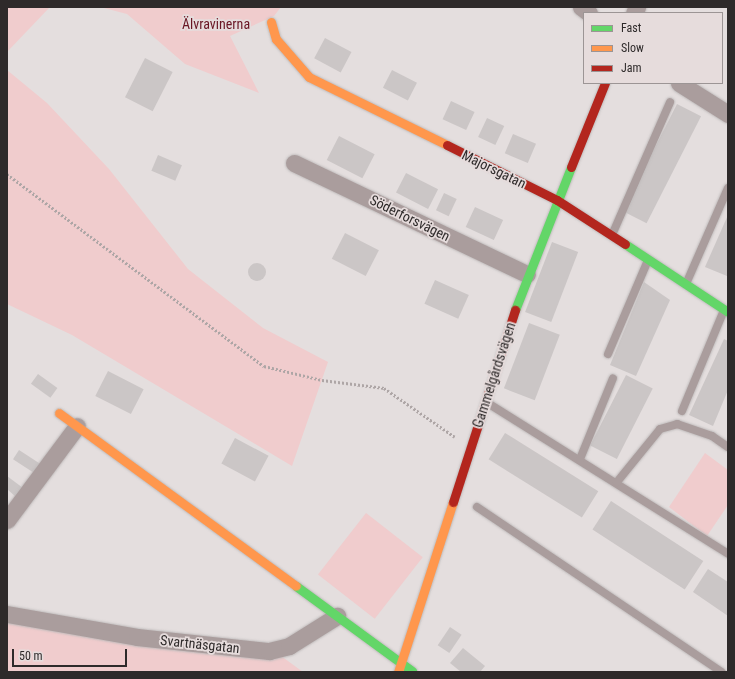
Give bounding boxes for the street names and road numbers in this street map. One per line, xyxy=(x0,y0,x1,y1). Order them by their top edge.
street label: Majorsgatan xyxy=(459,146,529,192)
street label: Söderforsvägen xyxy=(367,191,453,245)
street label: Gammelgårdsvägen xyxy=(469,320,519,430)
street label: Svartnäsgatan xyxy=(159,631,241,657)

